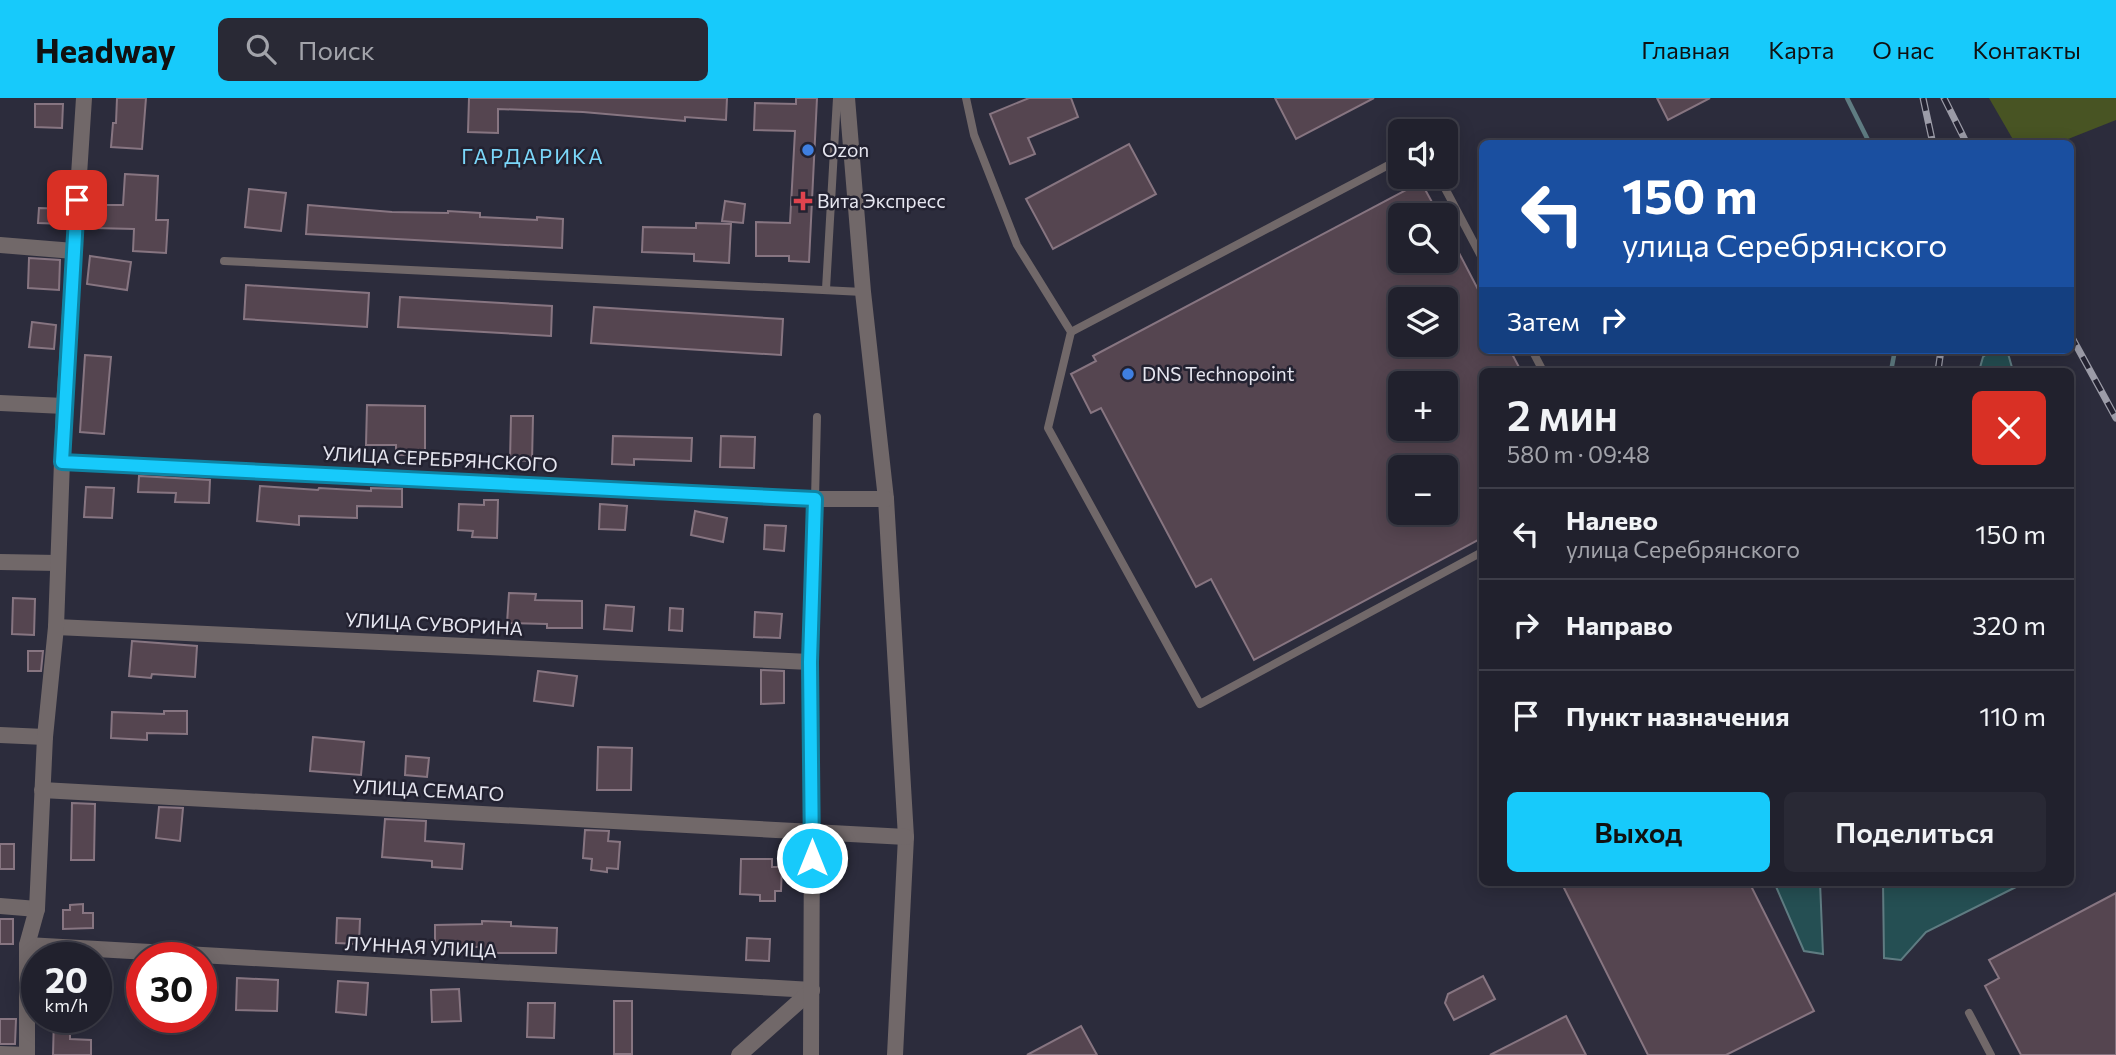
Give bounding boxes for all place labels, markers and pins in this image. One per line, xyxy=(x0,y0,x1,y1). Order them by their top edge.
place label: Ozon xyxy=(822,138,869,161)
marker: Ozon xyxy=(800,142,816,158)
pin xyxy=(47,170,107,230)
place label: Вита Экспресс xyxy=(817,189,946,212)
marker: Вита Экспресс xyxy=(795,193,811,209)
place label: DNS Technopoint xyxy=(1142,362,1295,385)
marker: DNS Technopoint xyxy=(1120,366,1136,382)

